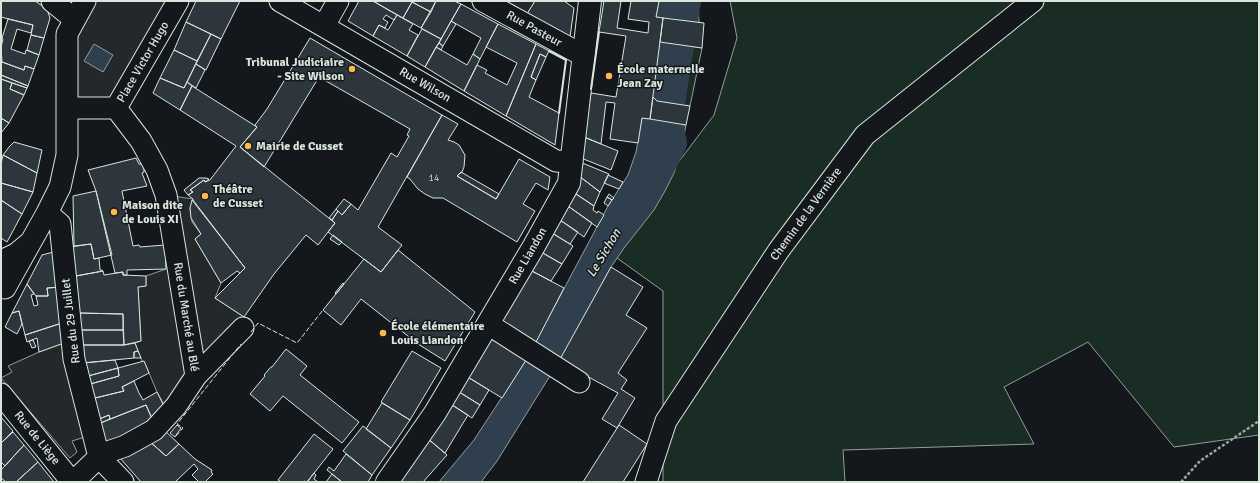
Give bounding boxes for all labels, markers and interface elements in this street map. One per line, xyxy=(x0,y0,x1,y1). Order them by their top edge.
street label: Rue Pasteur xyxy=(504,8,565,51)
street label: Place Victor Hugo xyxy=(114,19,172,105)
place label: Tribunal Judiciaire - Site Wilson xyxy=(246,55,344,84)
place label: École maternelle Jean Zay xyxy=(617,62,705,91)
marker: Tribunal Judiciaire - Site Wilson xyxy=(347,64,357,74)
street label: Rue Wilson xyxy=(397,64,453,106)
marker: École maternelle Jean Zay xyxy=(604,71,614,81)
place label: Mairie de Cusset xyxy=(256,139,343,154)
marker: Mairie de Cusset xyxy=(243,141,253,151)
street label: Chemin de la Vernière xyxy=(767,164,845,264)
house number: 14 xyxy=(429,172,440,184)
place label: Théâtre de Cusset xyxy=(213,182,263,211)
marker: Théâtre de Cusset xyxy=(200,191,210,201)
place label: Maison dite de Louis XI xyxy=(122,198,183,227)
marker: Maison dite de Louis XI xyxy=(109,207,119,217)
street label: Rue Liandon xyxy=(506,225,550,287)
water label: Le Sichon xyxy=(583,225,625,280)
street label: Rue du Marché au Blé xyxy=(170,261,202,373)
street label: Rue du 29 Juillet xyxy=(58,278,84,364)
place label: École élémentaire Louis Liandon xyxy=(391,319,485,348)
marker: École élémentaire Louis Liandon xyxy=(378,328,388,338)
street label: Rue de Liège xyxy=(11,408,63,468)

